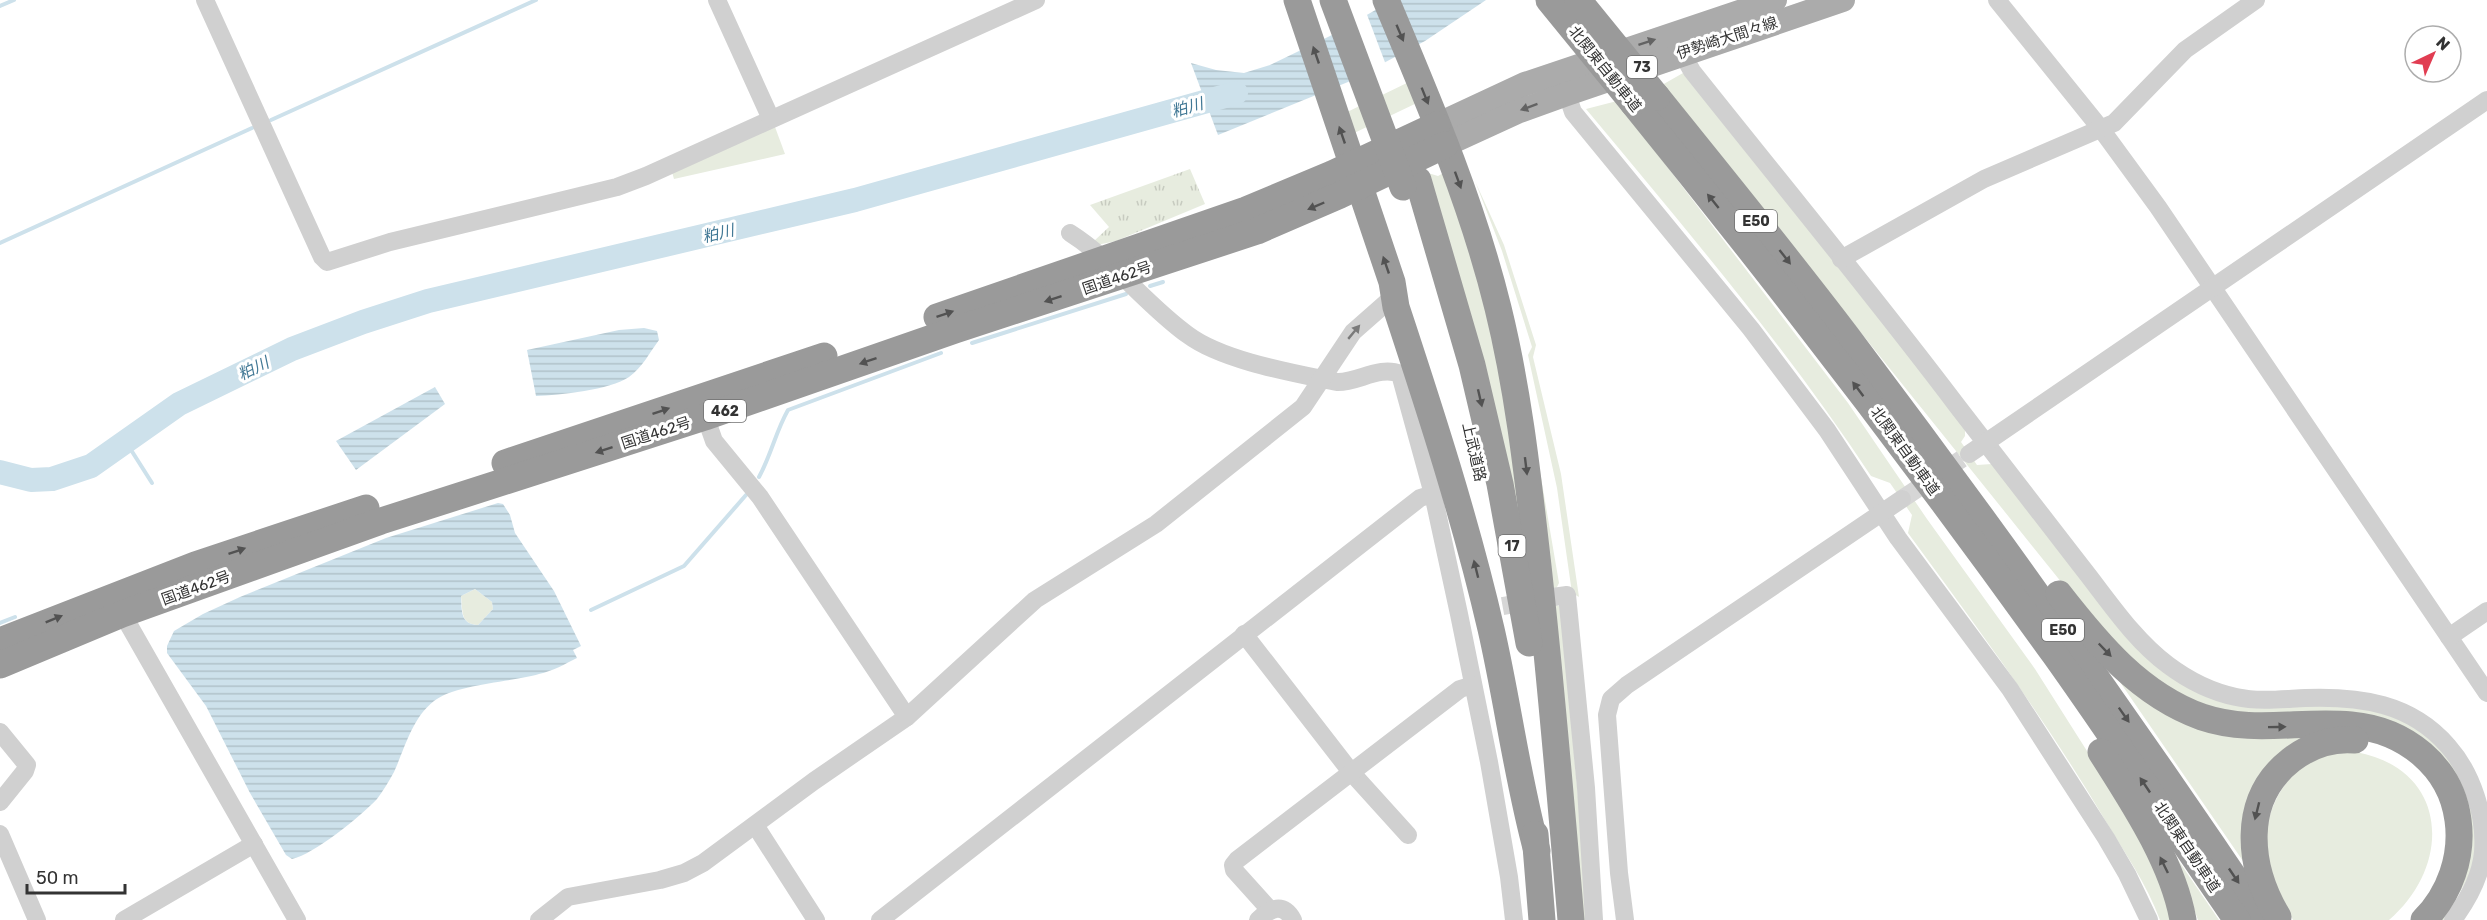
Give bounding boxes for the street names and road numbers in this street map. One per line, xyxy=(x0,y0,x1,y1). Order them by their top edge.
street label: 伊勢崎大間々線 xyxy=(1674,13,1780,63)
street label: 北関東自動車道 xyxy=(1565,23,1645,115)
road number: 73 xyxy=(1627,56,1657,78)
road number: E50 xyxy=(1735,210,1777,232)
street label: 国道462号 xyxy=(1080,258,1154,298)
road number: 462 xyxy=(704,400,746,422)
street label: 北関東自動車道 xyxy=(1867,403,1943,499)
street label: 国道462号 xyxy=(619,413,693,453)
street label: 上武道路 xyxy=(1458,421,1490,483)
road number: 17 xyxy=(1498,535,1526,557)
street label: 国道462号 xyxy=(159,567,233,609)
road number: E50 xyxy=(2042,619,2084,641)
street label: 北関東自動車道 xyxy=(2150,798,2224,896)

